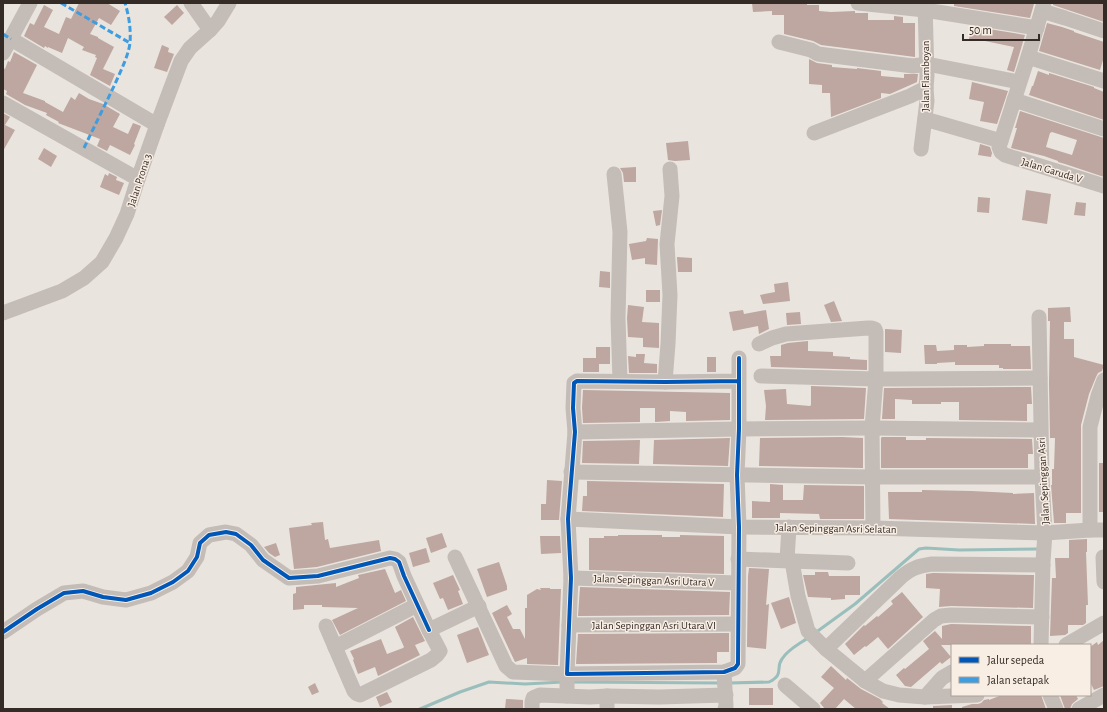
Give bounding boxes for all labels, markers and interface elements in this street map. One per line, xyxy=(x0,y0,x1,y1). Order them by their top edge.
scale bar xyxy=(963,16,1039,42)
text: 50 m xyxy=(969,24,992,36)
street label: Jalan Flamboyan xyxy=(920,41,931,111)
street label: Jalan Prona 3 xyxy=(126,152,153,208)
street label: Jalan Garuda V xyxy=(1020,156,1084,185)
street label: Jalan Sepinggan Asri xyxy=(1036,437,1051,525)
street label: Jalan Sepinggan Asri Selatan xyxy=(775,522,897,535)
street label: Jalan Sepinggan Asri Utara V xyxy=(593,573,715,588)
street label: Jalan Sepinggan Asri Utara VI xyxy=(592,620,716,631)
legend xyxy=(951,644,1091,696)
text: Jalur sepeda xyxy=(987,654,1045,666)
text: Jalan setapak xyxy=(987,674,1050,686)

